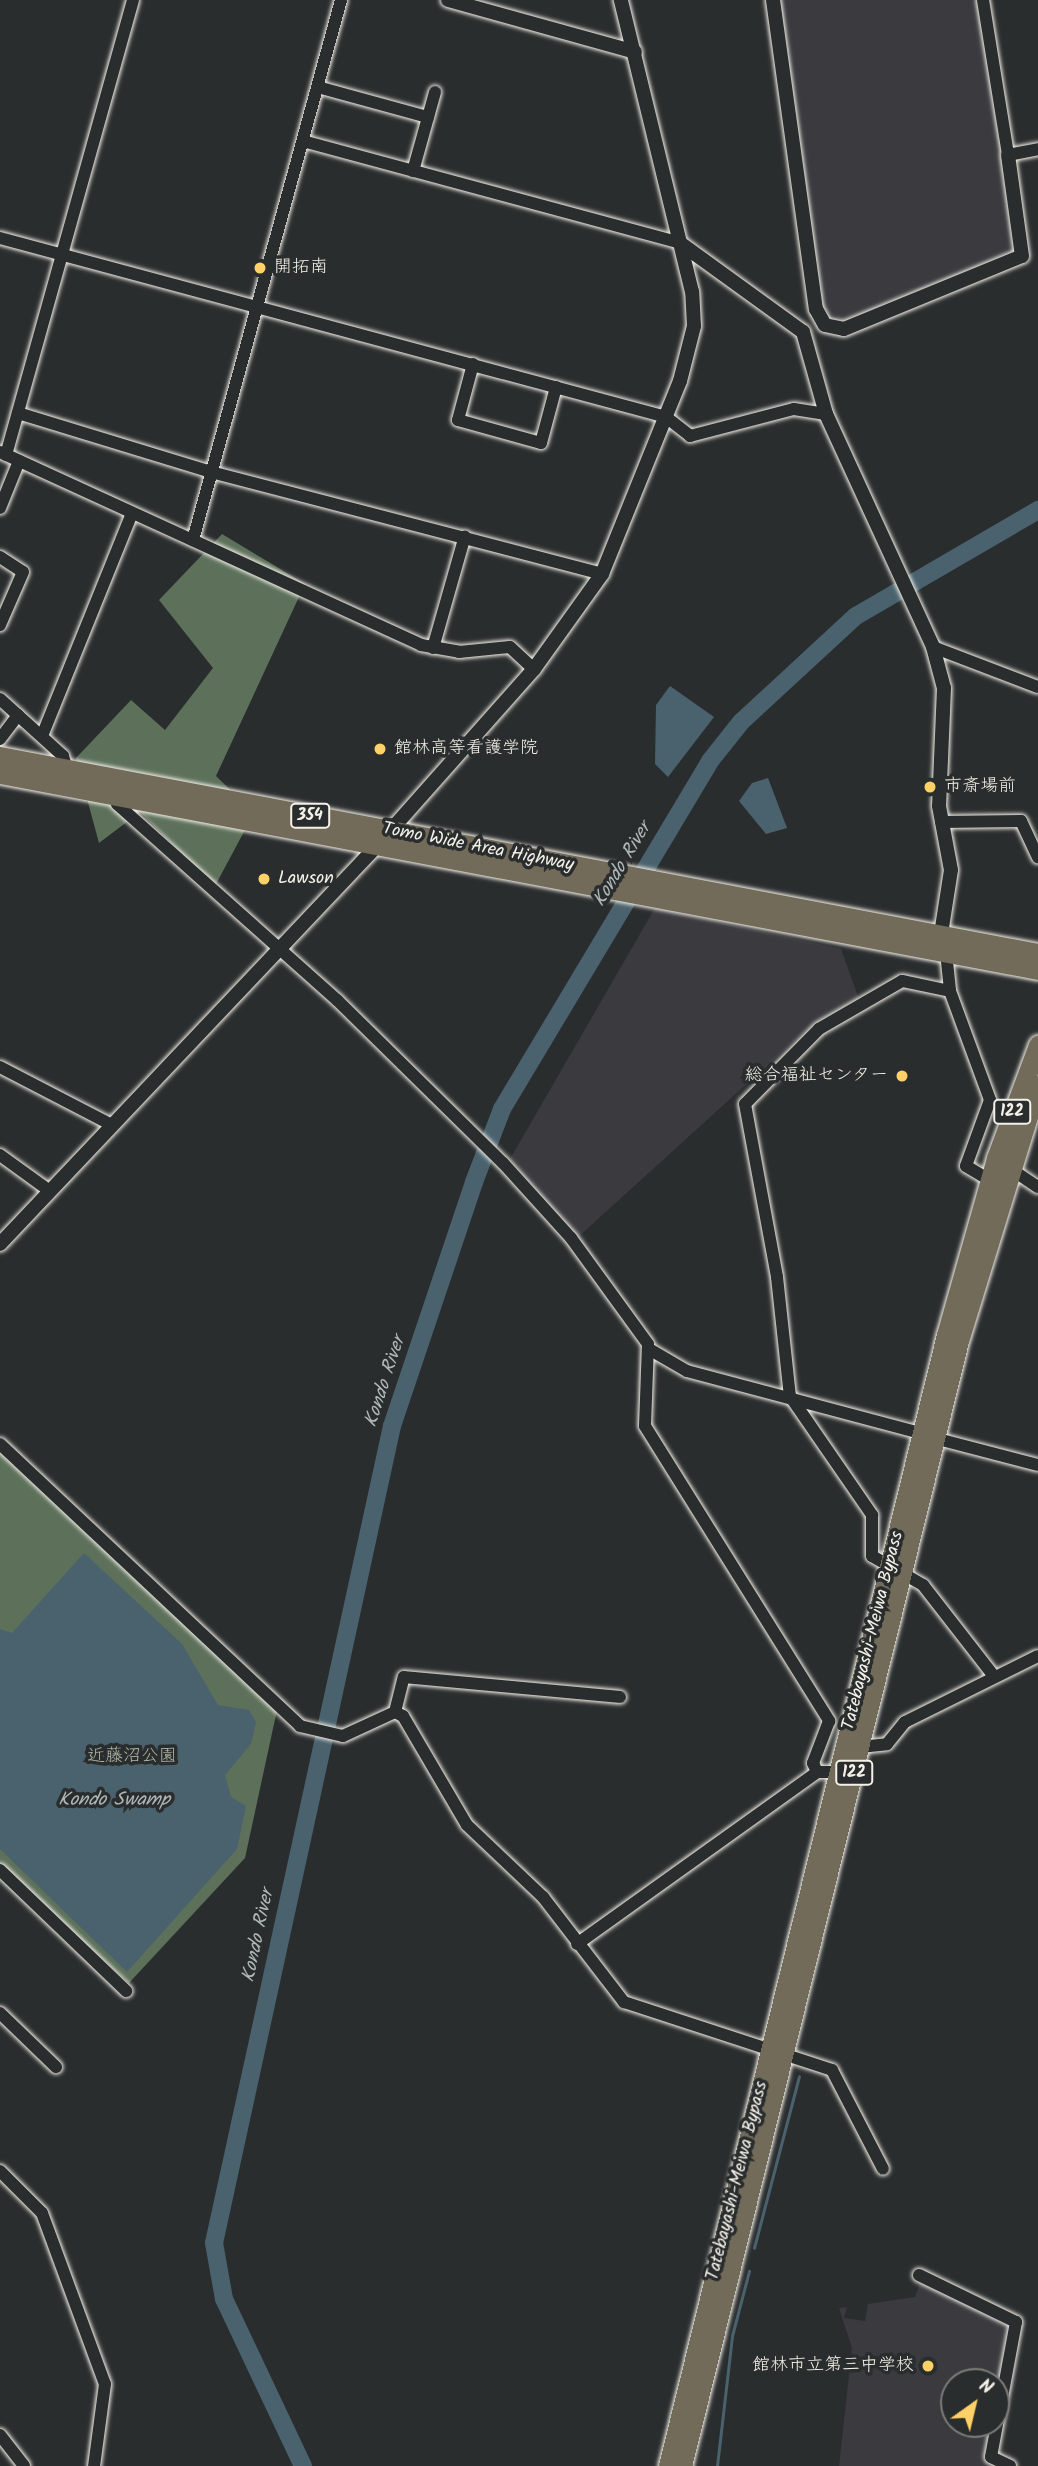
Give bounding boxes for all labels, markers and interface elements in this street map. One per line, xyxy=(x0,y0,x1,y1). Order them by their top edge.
place label: 開拓南 xyxy=(274,257,328,279)
marker: 開拓南 xyxy=(252,260,268,276)
place label: 館林高等看護学院 xyxy=(394,738,538,760)
marker: 館林高等看護学院 xyxy=(372,741,388,757)
place label: 市斎場前 xyxy=(944,776,1016,798)
marker: 市斎場前 xyxy=(922,779,938,795)
road number: 354 xyxy=(289,804,331,828)
street label: Tomo Wide Area Highway xyxy=(381,819,575,877)
water label: Kondo River xyxy=(589,819,657,911)
place label: Lawson xyxy=(278,868,334,890)
marker: Lawson xyxy=(256,871,272,887)
place label: 総合福祉センター xyxy=(744,1065,888,1087)
marker: 総合福祉センター xyxy=(894,1068,910,1084)
road number: 122 xyxy=(993,1100,1031,1124)
water label: Kondo River xyxy=(361,1334,411,1430)
street label: Tatebayashi-Meiwa Bypass xyxy=(839,1529,909,1733)
park label: 近藤沼公園 xyxy=(87,1746,177,1768)
road number: 122 xyxy=(835,1760,873,1786)
water label: Kondo Swamp xyxy=(58,1790,170,1812)
water label: Kondo River xyxy=(238,1888,280,1984)
street label: Tatebayashi-Meiwa Bypass xyxy=(703,2079,773,2283)
place label: 館林市立第三中学校 xyxy=(752,2355,914,2377)
marker: 館林市立第三中学校 xyxy=(920,2358,936,2374)
north arrow xyxy=(940,2368,1010,2438)
text: N xyxy=(972,2371,999,2403)

